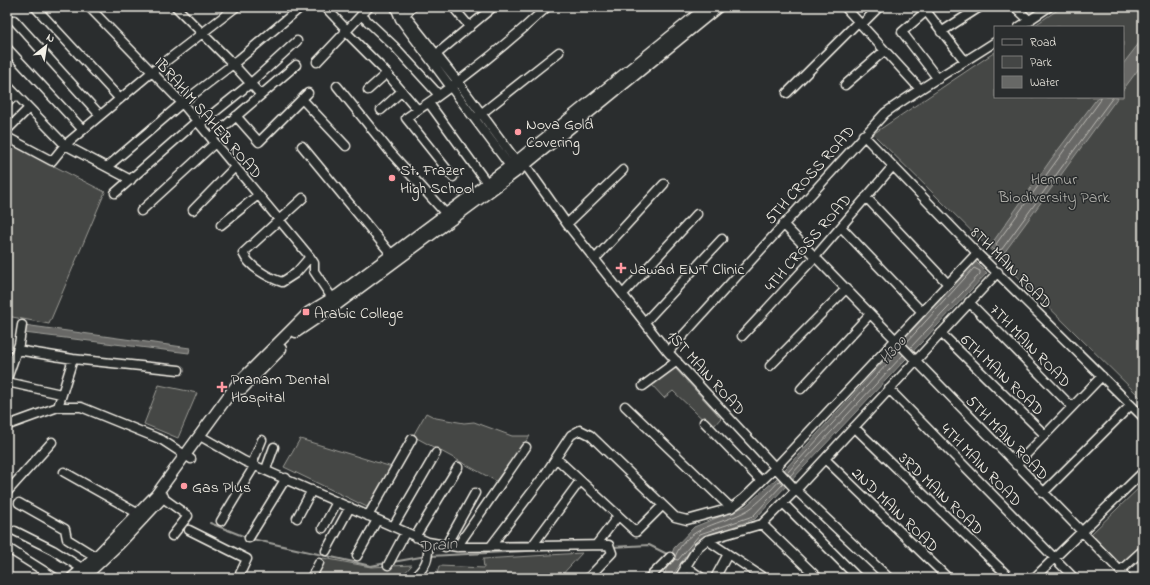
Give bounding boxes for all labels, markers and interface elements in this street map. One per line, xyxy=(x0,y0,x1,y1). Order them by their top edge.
north arrow xyxy=(26,26,66,66)
legend xyxy=(994,26,1124,98)
text: N xyxy=(43,29,58,47)
text: Road xyxy=(1030,34,1056,52)
street label: IBRAHIM SAHEB ROAD xyxy=(148,52,267,185)
text: Park xyxy=(1030,54,1052,72)
text: Water xyxy=(1030,74,1059,92)
place label: Nova Gold Covering xyxy=(526,113,594,155)
street label: 5TH CROSS ROAD xyxy=(760,121,861,230)
marker: Nova Gold Covering xyxy=(513,127,523,137)
place label: St. Frazer High School xyxy=(400,159,474,201)
park label: Hennur Biodiversity Park xyxy=(998,168,1110,210)
marker: St. Frazer High School xyxy=(387,173,397,183)
street label: 4TH CROSS ROAD xyxy=(759,189,858,298)
street label: 8TH MAIN ROAD xyxy=(964,222,1057,315)
place label: Jawad ENT Clinic xyxy=(630,258,745,282)
marker: Jawad ENT Clinic xyxy=(615,262,627,274)
street label: 7TH MAIN ROAD xyxy=(983,299,1076,394)
place label: Arabic College xyxy=(314,302,404,326)
marker: Arabic College xyxy=(301,307,311,317)
street label: 1ST MAIN ROAD xyxy=(661,325,750,421)
water label: H300 xyxy=(873,329,913,370)
street label: 6TH MAIN ROAD xyxy=(954,329,1049,422)
place label: Pranam Dental Hospital xyxy=(231,368,330,410)
marker: Pranam Dental Hospital xyxy=(216,381,228,393)
street label: 5TH MAIN ROAD xyxy=(959,390,1054,487)
street label: 4TH MAIN ROAD xyxy=(934,418,1027,513)
street label: 3RD MAIN ROAD xyxy=(893,447,989,541)
street label: 2ND MAIN ROAD xyxy=(845,462,944,559)
place label: Gas Plus xyxy=(192,476,251,500)
marker: Gas Plus xyxy=(179,481,189,491)
water label: Drain xyxy=(418,531,459,560)

